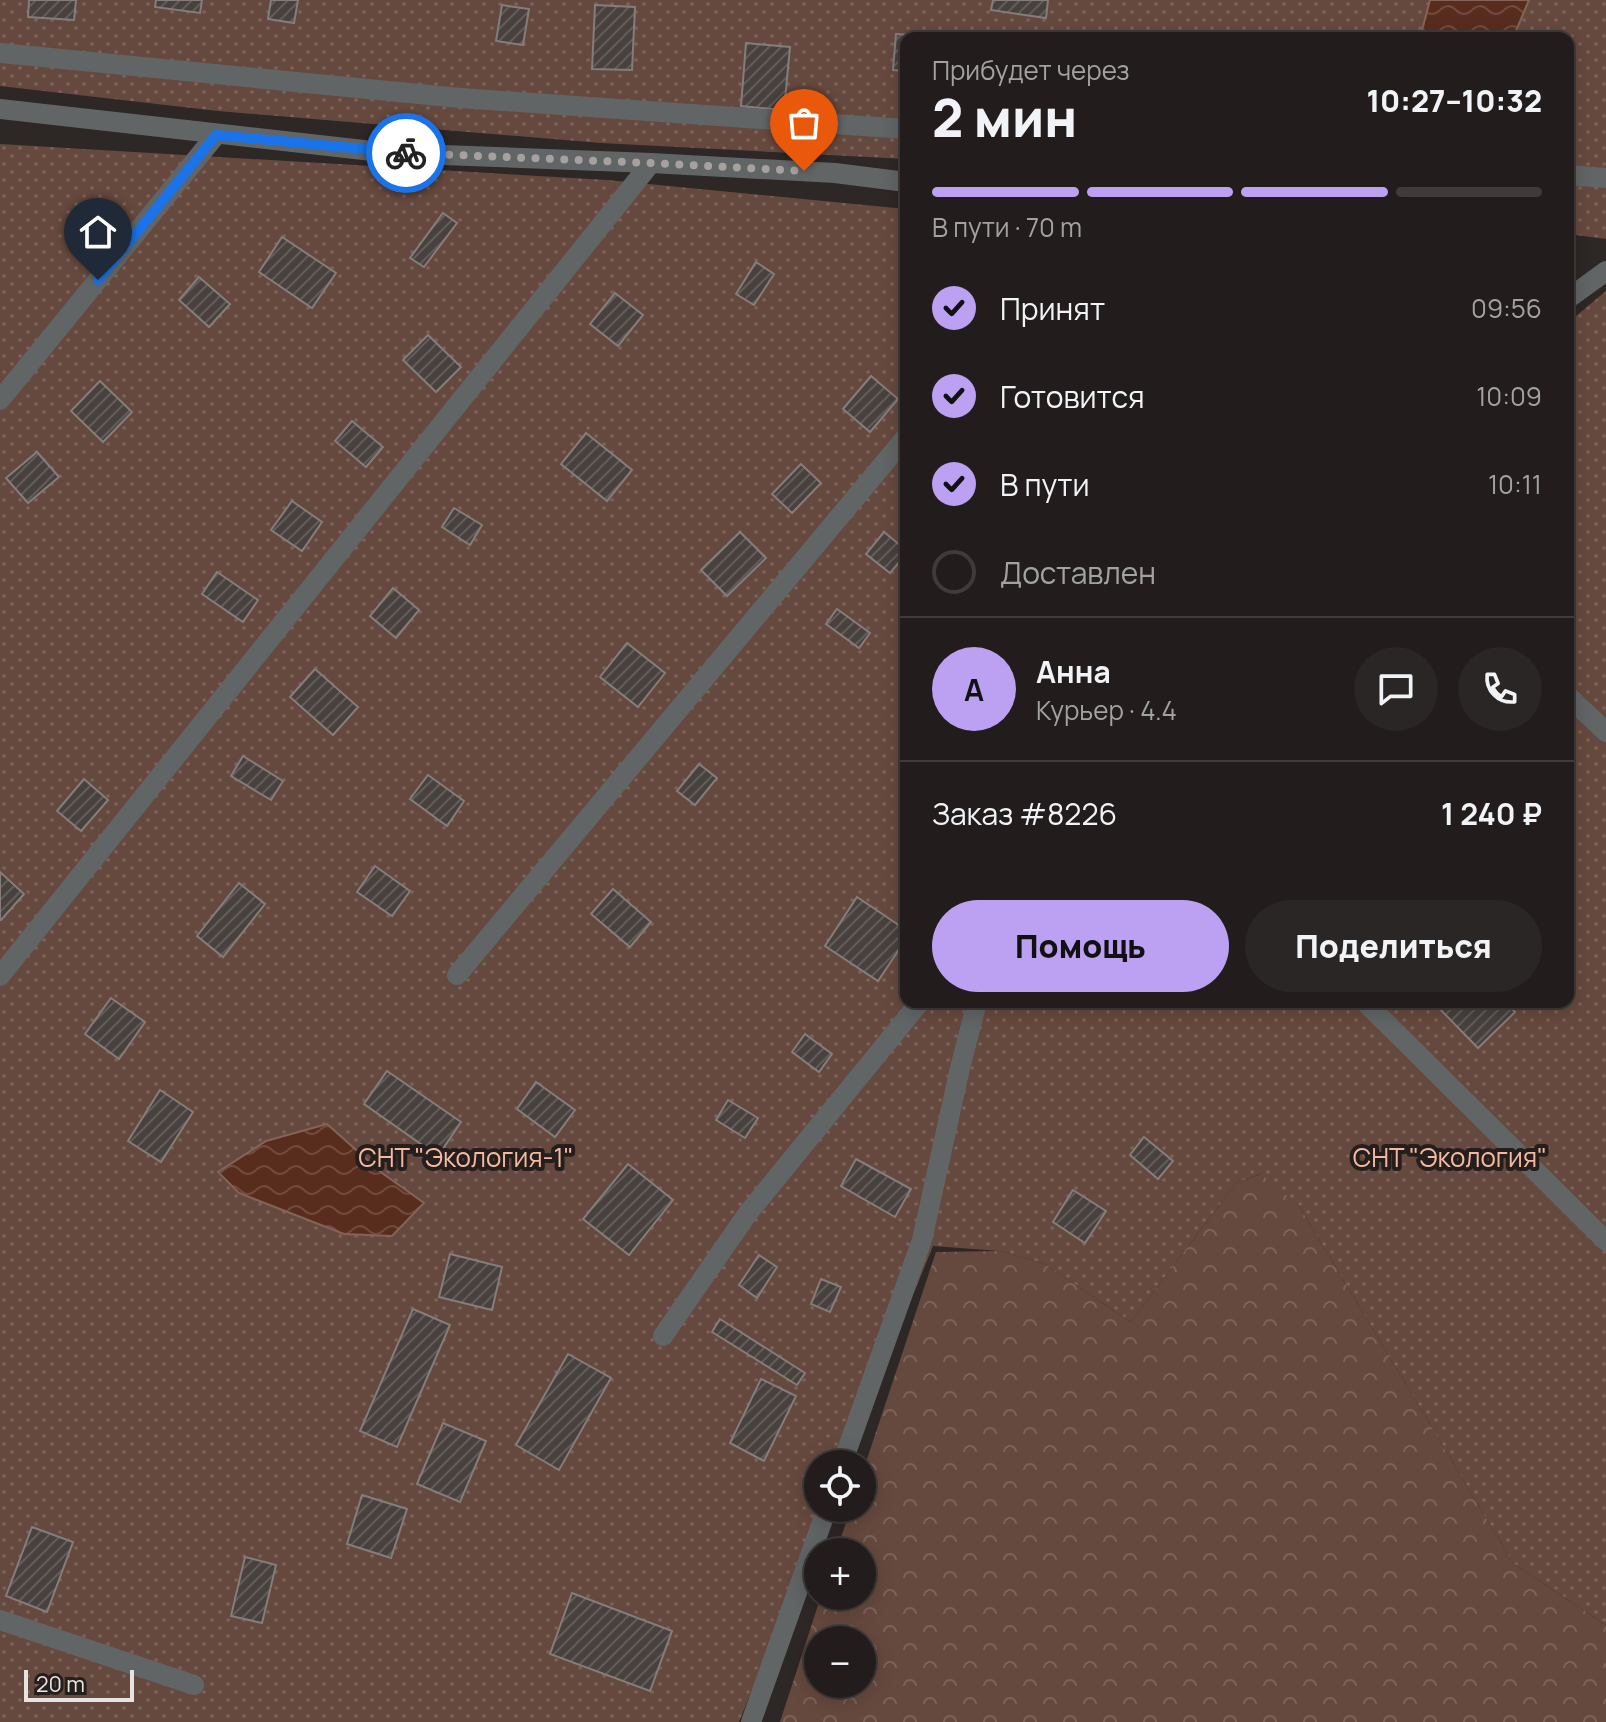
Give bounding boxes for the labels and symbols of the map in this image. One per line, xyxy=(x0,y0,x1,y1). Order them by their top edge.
pin xyxy=(770,89,838,171)
courier xyxy=(366,113,446,193)
pin xyxy=(64,198,132,280)
park label: СНТ "Экология-1" xyxy=(358,1139,574,1175)
park label: СНТ "Экология" xyxy=(1353,1139,1547,1175)
scale bar xyxy=(24,1666,134,1702)

